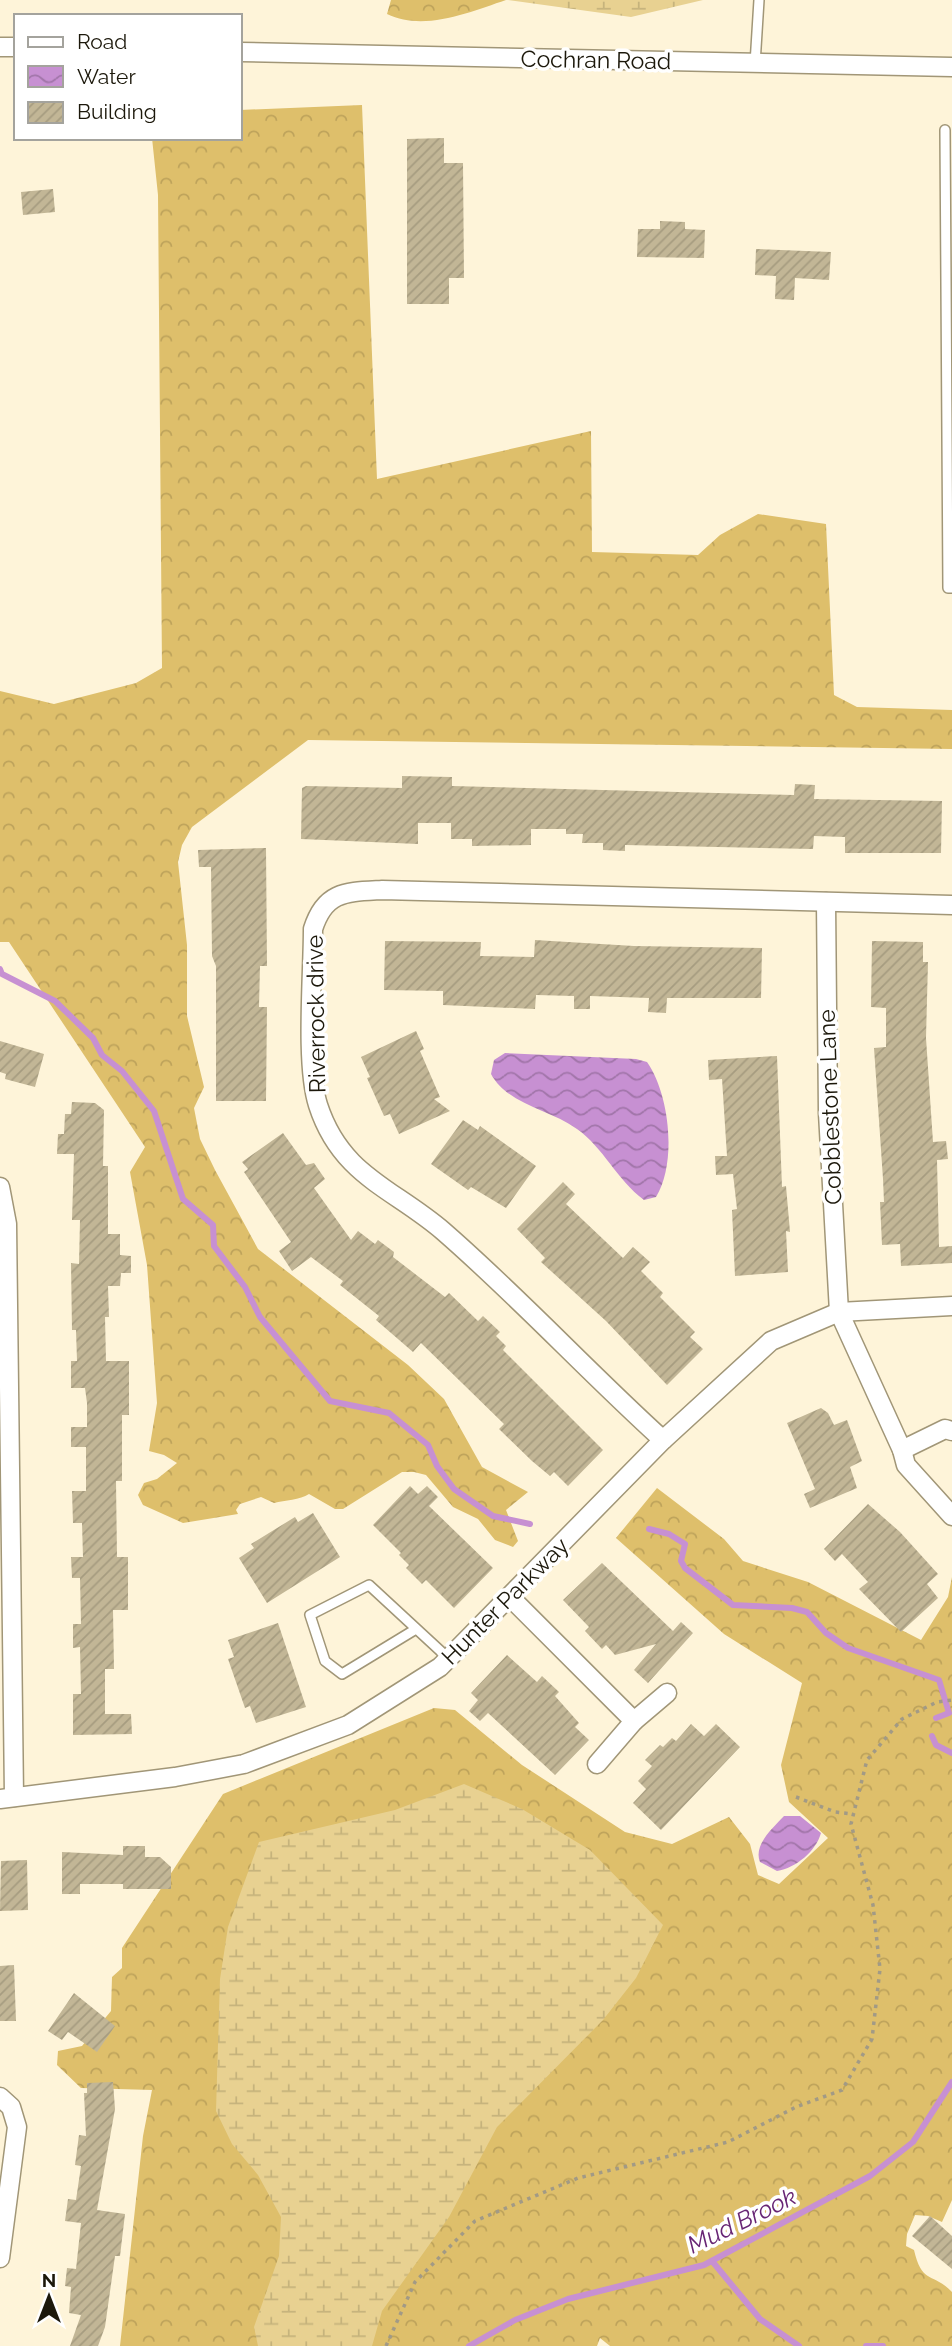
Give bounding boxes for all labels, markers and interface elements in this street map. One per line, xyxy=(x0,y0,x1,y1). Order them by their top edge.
legend xyxy=(14,14,242,140)
text: Road xyxy=(77,29,127,54)
street label: Cochran Road xyxy=(521,45,671,74)
text: Water xyxy=(77,64,136,89)
text: Building xyxy=(77,99,157,124)
street label: Riverrock drive xyxy=(301,935,330,1093)
street label: Cobblestone Lane xyxy=(813,1009,846,1205)
street label: Hunter Parkway xyxy=(436,1532,574,1670)
water label: Mud Brook xyxy=(682,2182,801,2259)
north arrow xyxy=(14,2262,84,2332)
text: N xyxy=(42,2269,56,2291)

